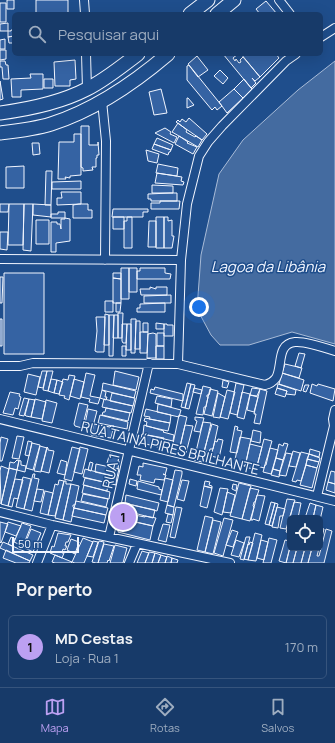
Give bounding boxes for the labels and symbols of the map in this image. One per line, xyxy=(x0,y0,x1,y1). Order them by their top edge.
water label: Lagoa da Libânia xyxy=(211,256,326,277)
your location xyxy=(189,297,209,317)
street label: RUA TAINÁ PIRES BRILHANTE xyxy=(79,416,261,479)
street label: RUA 1 xyxy=(97,452,124,490)
pin: 1 xyxy=(110,502,136,532)
scale bar xyxy=(12,535,79,554)

